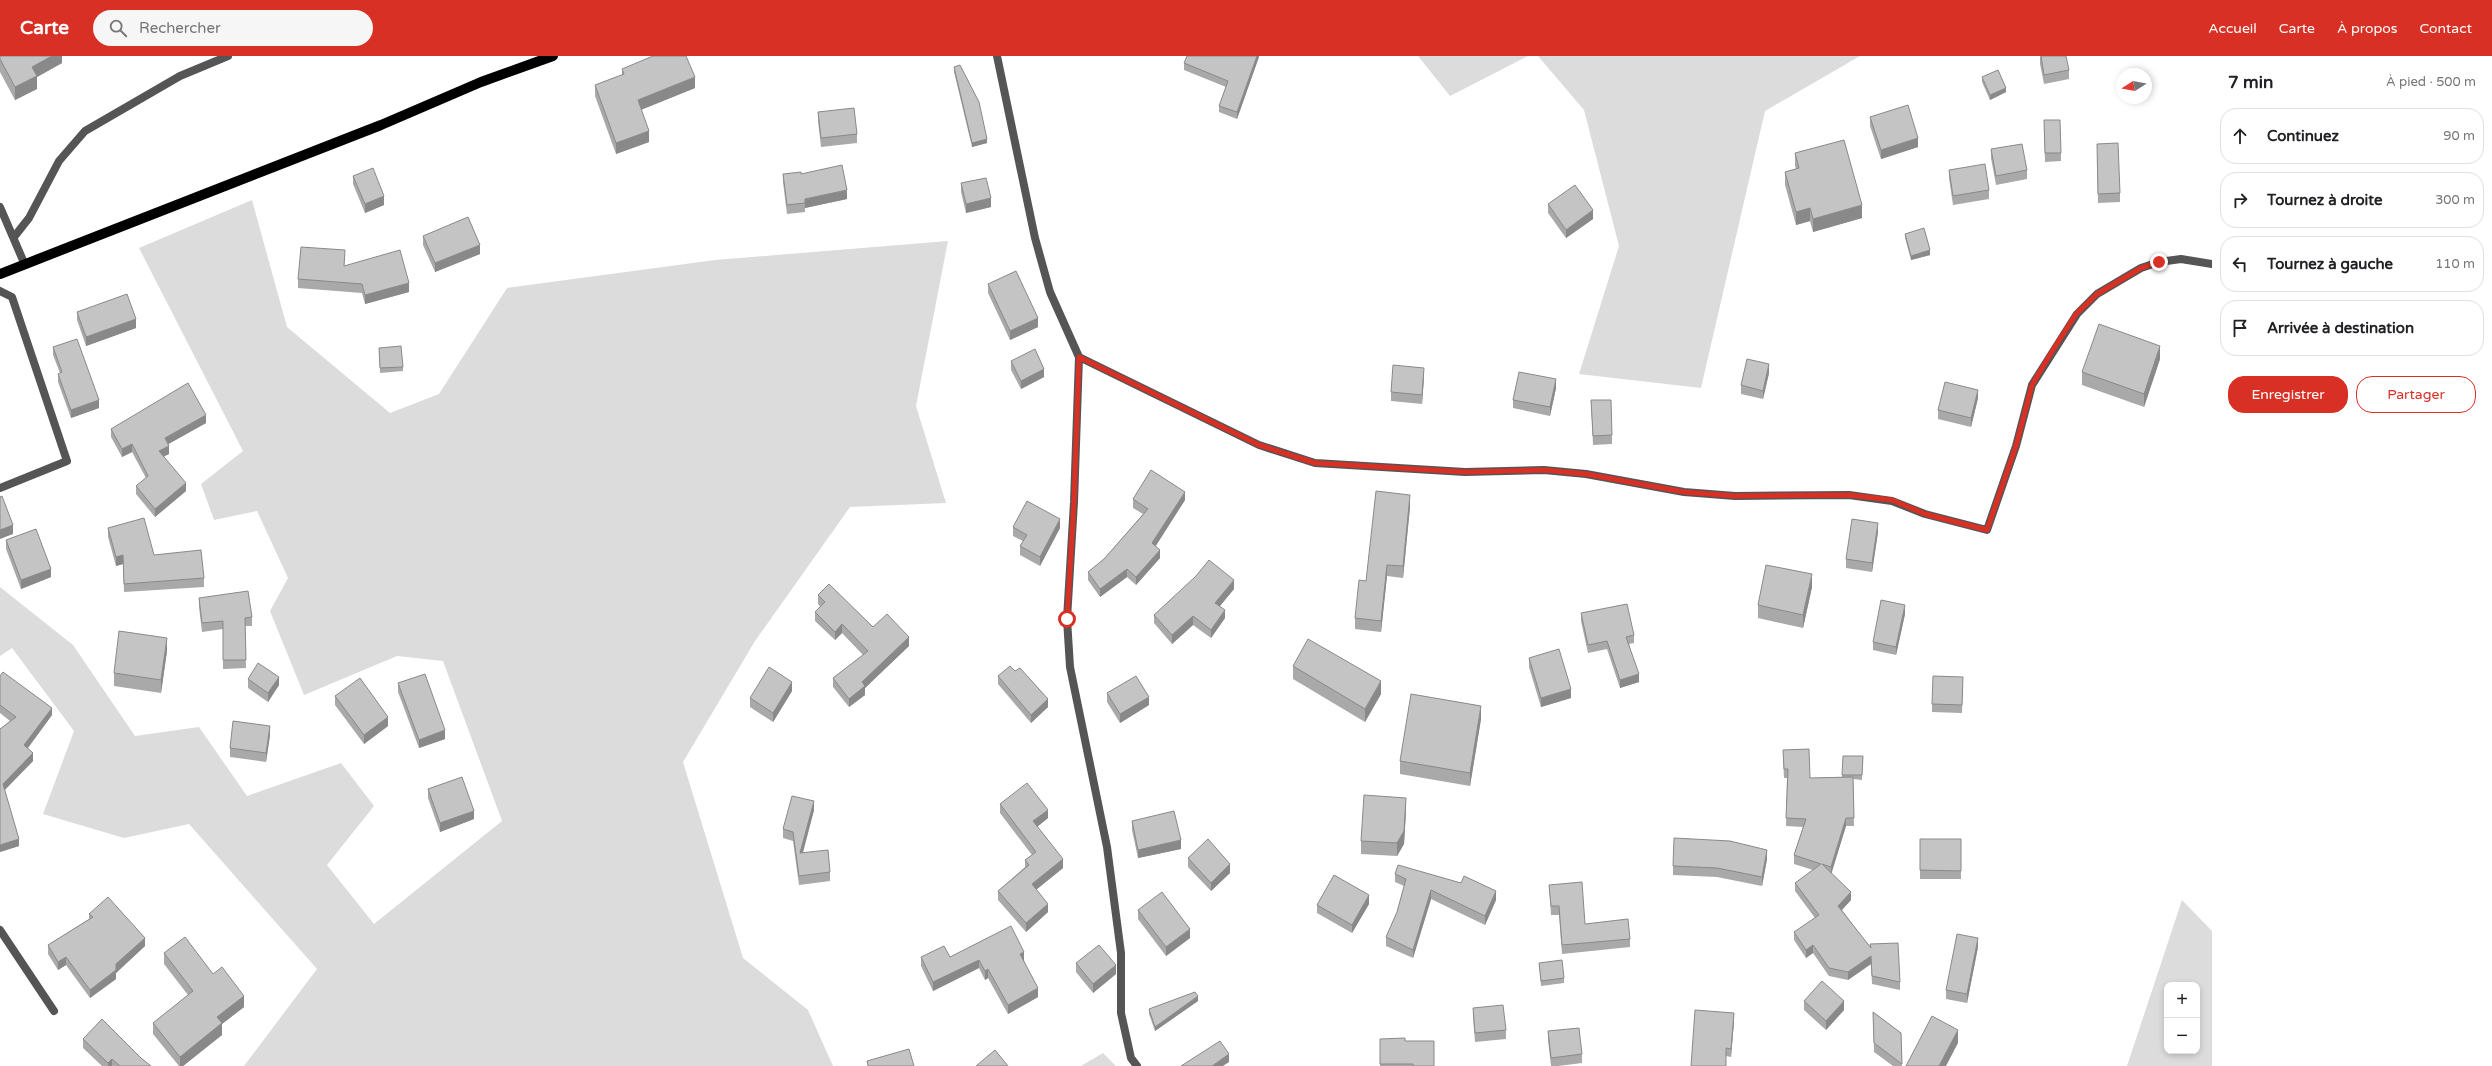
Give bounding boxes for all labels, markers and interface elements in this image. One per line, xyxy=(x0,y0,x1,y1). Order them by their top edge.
search box xyxy=(93,10,373,46)
text: Carte xyxy=(20,17,69,39)
icon: search xyxy=(107,17,129,39)
text: Rechercher xyxy=(139,19,221,37)
text: Accueil xyxy=(2208,20,2257,37)
text: Carte xyxy=(2279,20,2315,37)
text: À propos xyxy=(2337,20,2398,37)
text: Contact xyxy=(2420,20,2472,37)
north arrow xyxy=(2116,68,2152,104)
text: 7 min xyxy=(2228,72,2273,93)
text: À pied · 500 m xyxy=(2386,74,2476,90)
icon: ahead xyxy=(2229,125,2251,147)
text: Continuez xyxy=(2267,127,2339,145)
text: 90 m xyxy=(2443,128,2475,144)
icon: right xyxy=(2229,189,2251,211)
text: Tournez à droite xyxy=(2267,191,2382,209)
text: 300 m xyxy=(2435,192,2475,208)
route end xyxy=(2150,253,2168,271)
icon: left xyxy=(2229,253,2251,275)
text: Tournez à gauche xyxy=(2267,255,2393,273)
text: 110 m xyxy=(2435,256,2475,272)
icon: arrive xyxy=(2229,317,2251,339)
text: Arrivée à destination xyxy=(2267,319,2414,337)
button: Enregistrer xyxy=(2228,376,2348,413)
button: Partager xyxy=(2356,376,2476,413)
route start xyxy=(1058,610,1076,628)
map controls xyxy=(2164,982,2200,1054)
button: + xyxy=(2164,982,2200,1018)
button: − xyxy=(2164,1018,2200,1054)

